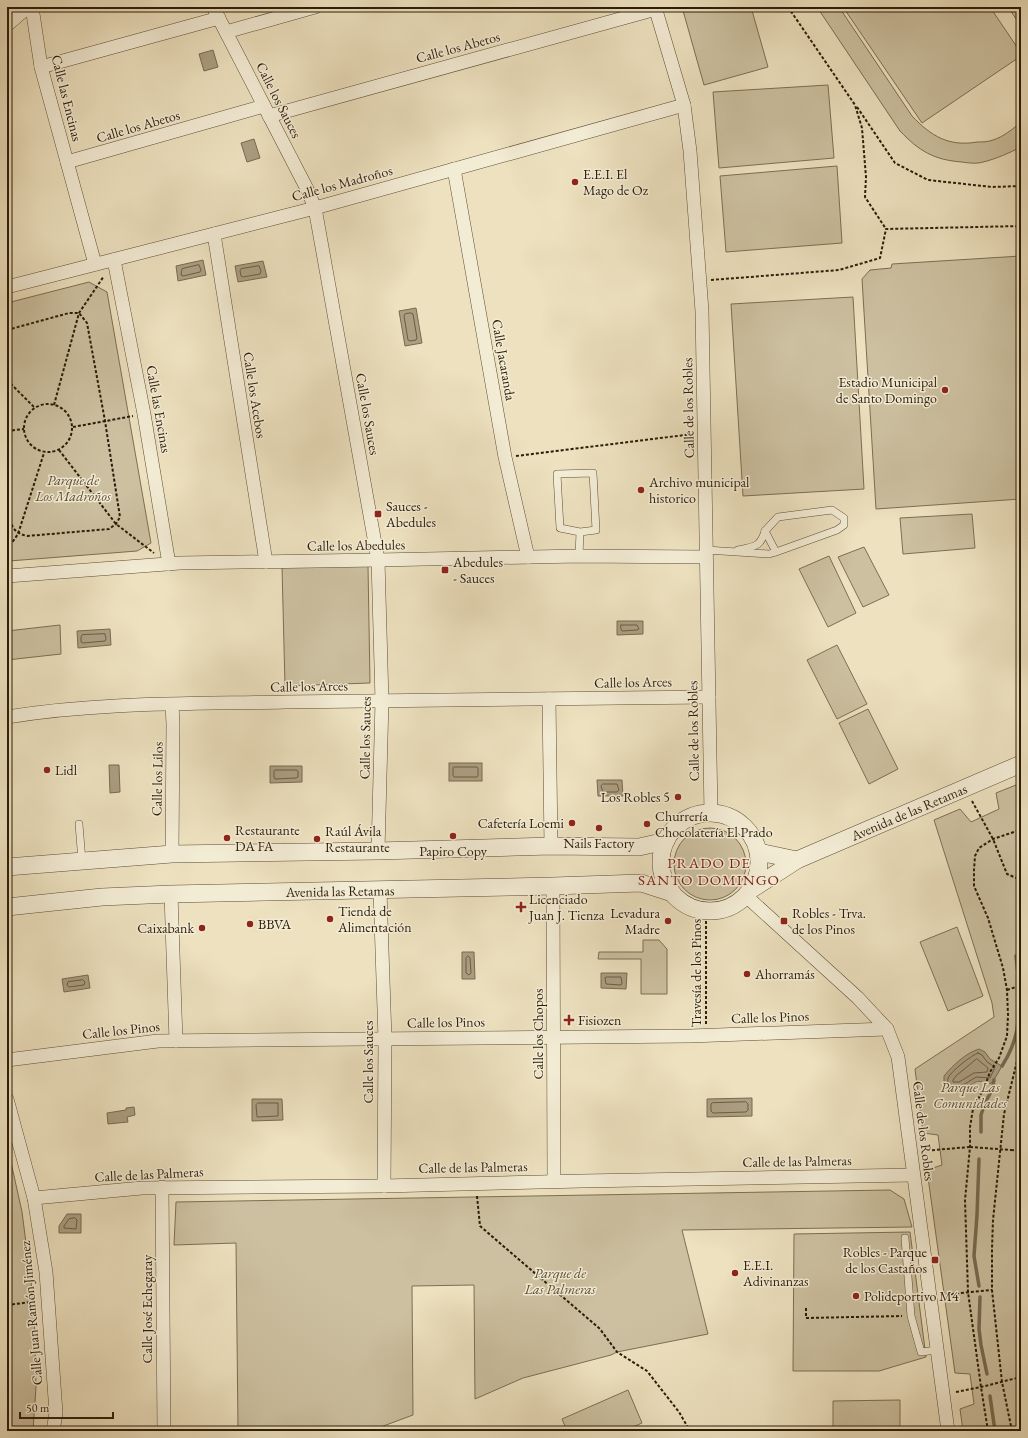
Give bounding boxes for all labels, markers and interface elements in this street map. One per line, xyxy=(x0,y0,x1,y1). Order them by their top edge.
street label: Calle los Abetos xyxy=(414,27,502,67)
street label: Calle las Encinas xyxy=(48,53,87,144)
street label: Calle los Sauces xyxy=(252,59,306,141)
street label: Calle los Abetos xyxy=(94,105,182,147)
street label: Calle los Madroños xyxy=(290,161,395,205)
place label: E.E.I. El Mago de Oz xyxy=(583,165,649,199)
marker: E.E.I. El Mago de Oz xyxy=(570,177,580,187)
street label: Calle Jacaranda xyxy=(488,318,520,402)
street label: Calle los Acebos xyxy=(239,350,271,440)
street label: Calle de los Robles xyxy=(678,357,698,459)
street label: Calle las Encinas xyxy=(142,364,176,455)
street label: Calle los Sauces xyxy=(352,372,384,457)
place label: Estadio Municipal de Santo Domingo xyxy=(836,373,938,407)
marker: Estadio Municipal de Santo Domingo xyxy=(940,385,950,395)
park label: Parque de Los Madroños xyxy=(34,471,111,505)
place label: Archivo municipal historico xyxy=(648,473,750,507)
marker: Archivo municipal historico xyxy=(636,485,646,495)
place label: Sauces - Abedules xyxy=(385,497,436,531)
marker: Sauces - Abedules xyxy=(373,509,383,519)
street label: Calle los Abedules xyxy=(307,535,406,555)
place label: Abedules - Sauces xyxy=(452,553,503,587)
marker: Abedules - Sauces xyxy=(440,565,450,575)
street label: Calle los Arces xyxy=(594,672,673,692)
street label: Calle los Arces xyxy=(270,676,349,696)
street label: Calle de los Robles xyxy=(683,680,703,782)
street label: Calle los Sauces xyxy=(355,696,375,780)
street label: Calle los Lilos xyxy=(147,741,167,816)
place label: Lidl xyxy=(55,761,78,779)
marker: Lidl xyxy=(42,765,52,775)
street label: Avenida de las Retamas xyxy=(847,779,970,845)
place label: Los Robles 5 xyxy=(601,788,670,806)
marker: Los Robles 5 xyxy=(673,792,683,802)
place label: Churrería Chocolatería El Prado xyxy=(655,807,773,841)
place label: Cafetería Loemi xyxy=(478,814,565,832)
marker: Cafetería Loemi xyxy=(567,818,577,828)
marker: Churrería Chocolatería El Prado xyxy=(642,819,652,829)
place label: Restaurante DA FA xyxy=(235,821,300,855)
place label: Raúl Ávila Restaurante xyxy=(325,822,390,856)
marker: Nails Factory xyxy=(594,823,604,833)
marker: Papiro Copy xyxy=(448,831,458,841)
marker: Restaurante DA FA xyxy=(222,833,232,843)
marker: Raúl Ávila Restaurante xyxy=(312,834,322,844)
place label: Nails Factory xyxy=(564,834,635,852)
place label: Papiro Copy xyxy=(419,842,488,860)
district label: PRADO DE SANTO DOMINGO xyxy=(638,853,780,889)
street label: Avenida las Retamas xyxy=(284,881,395,901)
place label: Licenciado Juan J. Tienza xyxy=(528,890,605,924)
place label: Tienda de Alimentación xyxy=(337,902,412,936)
marker: Licenciado Juan J. Tienza xyxy=(516,902,526,912)
place label: Levadura Madre xyxy=(610,904,661,938)
place label: Robles - Trva. de los Pinos xyxy=(792,904,866,938)
marker: Tienda de Alimentación xyxy=(325,914,335,924)
place label: BBVA xyxy=(258,915,292,933)
marker: Levadura Madre xyxy=(663,916,673,926)
marker: Robles - Trva. de los Pinos xyxy=(779,916,789,926)
street label: Travesía de los Pinos xyxy=(687,918,705,1027)
place label: Caixabank xyxy=(137,919,194,937)
marker: BBVA xyxy=(245,919,255,929)
marker: Caixabank xyxy=(197,923,207,933)
place label: Ahorramás xyxy=(754,965,815,983)
marker: Ahorramás xyxy=(742,969,752,979)
street label: Calle los Chopos xyxy=(529,988,547,1079)
street label: Calle los Pinos xyxy=(731,1007,810,1027)
place label: Fisiozen xyxy=(578,1011,622,1029)
street label: Calle los Pinos xyxy=(407,1012,486,1032)
marker: Fisiozen xyxy=(563,1014,575,1026)
street label: Calle los Pinos xyxy=(81,1017,161,1043)
street label: Calle los Sauces xyxy=(359,1020,377,1104)
park label: Parque Las Comunidades xyxy=(933,1078,1007,1112)
street label: Calle de los Robles xyxy=(909,1080,939,1183)
street label: Calle de las Palmeras xyxy=(742,1151,852,1171)
street label: Calle de las Palmeras xyxy=(418,1157,528,1177)
street label: Calle de las Palmeras xyxy=(94,1162,204,1186)
street label: Calle Juan Ramón Jiménez xyxy=(16,1239,46,1386)
place label: Robles - Parque de los Castaños xyxy=(843,1243,928,1277)
street label: Calle José Echegaray xyxy=(138,1254,156,1363)
marker: Robles - Parque de los Castaños xyxy=(930,1255,940,1265)
place label: E.E.I. Adivinanzas xyxy=(742,1256,809,1290)
park label: Parque de Las Palmeras xyxy=(524,1264,596,1298)
marker: E.E.I. Adivinanzas xyxy=(730,1268,740,1278)
place label: Polideportivo M4 xyxy=(864,1287,959,1305)
marker: Polideportivo M4 xyxy=(851,1291,861,1301)
scale bar xyxy=(20,1394,113,1420)
text: 50 m xyxy=(26,1400,50,1416)

